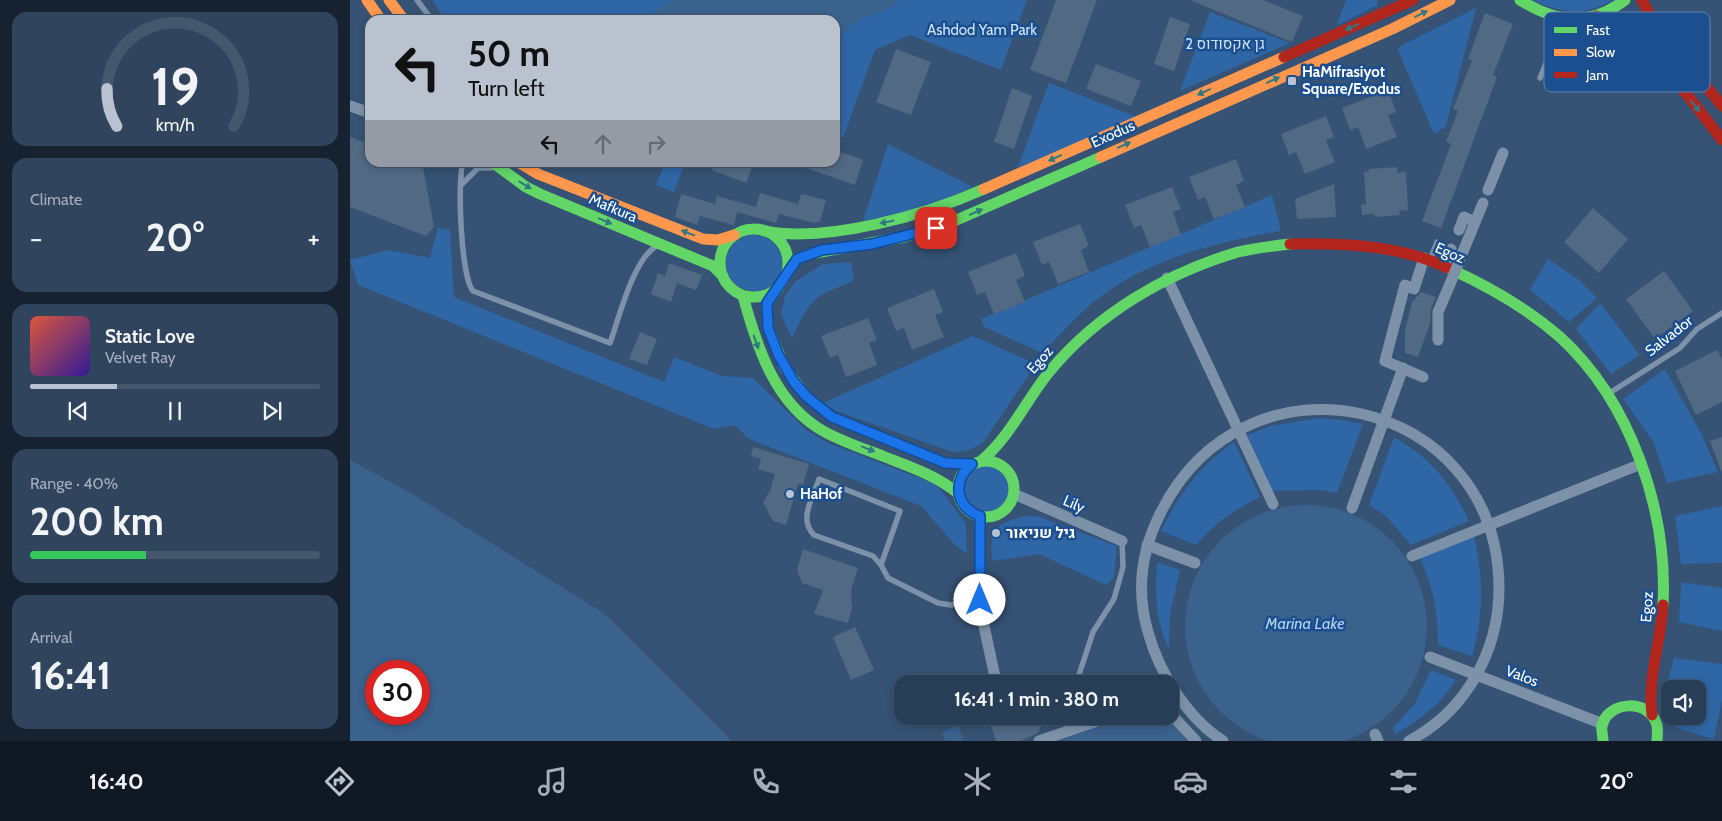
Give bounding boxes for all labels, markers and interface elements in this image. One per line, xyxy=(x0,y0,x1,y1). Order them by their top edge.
one-way arrow xyxy=(1414,10,1429,18)
legend xyxy=(1544,12,1710,92)
park label: Ashdod Yam Park xyxy=(927,21,1037,39)
text: Fast xyxy=(1586,21,1610,39)
one-way arrow xyxy=(1345,23,1359,31)
text: 50 m xyxy=(468,32,550,75)
icon: left xyxy=(385,35,450,100)
park label: גן אקסודוס 2 xyxy=(1185,35,1265,53)
text: Slow xyxy=(1586,43,1615,61)
text: 19 xyxy=(151,55,199,118)
place label: HaMifrasiyot Square/Exodus xyxy=(1302,63,1400,98)
text: Jam xyxy=(1585,66,1608,84)
text: Turn left xyxy=(468,75,545,102)
marker: HaMifrasiyot Square/Exodus xyxy=(1286,75,1298,87)
one-way arrow xyxy=(1266,76,1280,84)
one-way arrow xyxy=(1197,89,1211,97)
one-way arrow xyxy=(1690,99,1701,112)
text: km/h xyxy=(155,114,195,135)
street label: Exodus xyxy=(1088,116,1138,152)
icon: left xyxy=(536,130,564,158)
icon: ahead xyxy=(589,130,617,158)
icon: right xyxy=(642,130,670,158)
one-way arrow xyxy=(1117,141,1131,149)
one-way arrow xyxy=(1048,155,1062,163)
one-way arrow xyxy=(518,181,531,190)
text: Climate xyxy=(30,190,82,209)
street label: Mafkura xyxy=(586,190,641,226)
pin xyxy=(915,207,957,249)
one-way arrow xyxy=(969,207,983,215)
text: 20° xyxy=(146,214,204,261)
icon: arrive xyxy=(922,214,950,242)
one-way arrow xyxy=(598,217,612,225)
one-way arrow xyxy=(879,218,895,226)
text: − xyxy=(30,221,42,255)
text: + xyxy=(308,221,320,255)
one-way arrow xyxy=(680,229,695,237)
street label: Egoz xyxy=(1432,239,1468,267)
street label: Salvador xyxy=(1642,312,1696,360)
text: Static Love xyxy=(105,325,195,348)
one-way arrow xyxy=(752,335,760,350)
street label: Egoz xyxy=(1023,342,1057,378)
text: Velvet Ray xyxy=(105,348,176,367)
icon: previous xyxy=(64,397,92,425)
icon: pause xyxy=(161,397,189,425)
icon: next xyxy=(258,397,286,425)
one-way arrow xyxy=(861,446,876,454)
text: Range · 40% xyxy=(30,474,118,493)
place label: HaHof xyxy=(800,485,842,503)
marker: HaHof xyxy=(784,488,796,500)
street label: Lily xyxy=(1060,491,1088,517)
text: 200 km xyxy=(30,498,164,545)
place label: גיל שניאור xyxy=(1006,524,1075,542)
marker: גיל שניאור xyxy=(990,527,1002,539)
position arrow xyxy=(953,573,1005,625)
street label: Egoz xyxy=(1637,591,1657,623)
water label: Marina Lake xyxy=(1264,614,1345,633)
text: Arrival xyxy=(30,628,73,647)
text: 16:41 xyxy=(30,652,111,699)
speed limit sign: 30 xyxy=(365,660,430,725)
street label: Valos xyxy=(1503,662,1541,690)
map controls xyxy=(1661,680,1706,725)
button: sound xyxy=(1661,680,1706,725)
text: 16:41 · 1 min · 380 m xyxy=(954,688,1119,711)
icon: directions xyxy=(322,764,357,799)
icon: music xyxy=(535,764,570,799)
icon: phone xyxy=(748,764,783,799)
icon: climate xyxy=(960,764,995,799)
icon: car xyxy=(1173,764,1208,799)
icon: filters xyxy=(1386,764,1421,799)
text: 16:40 xyxy=(89,768,144,795)
text: 20° xyxy=(1599,768,1633,795)

